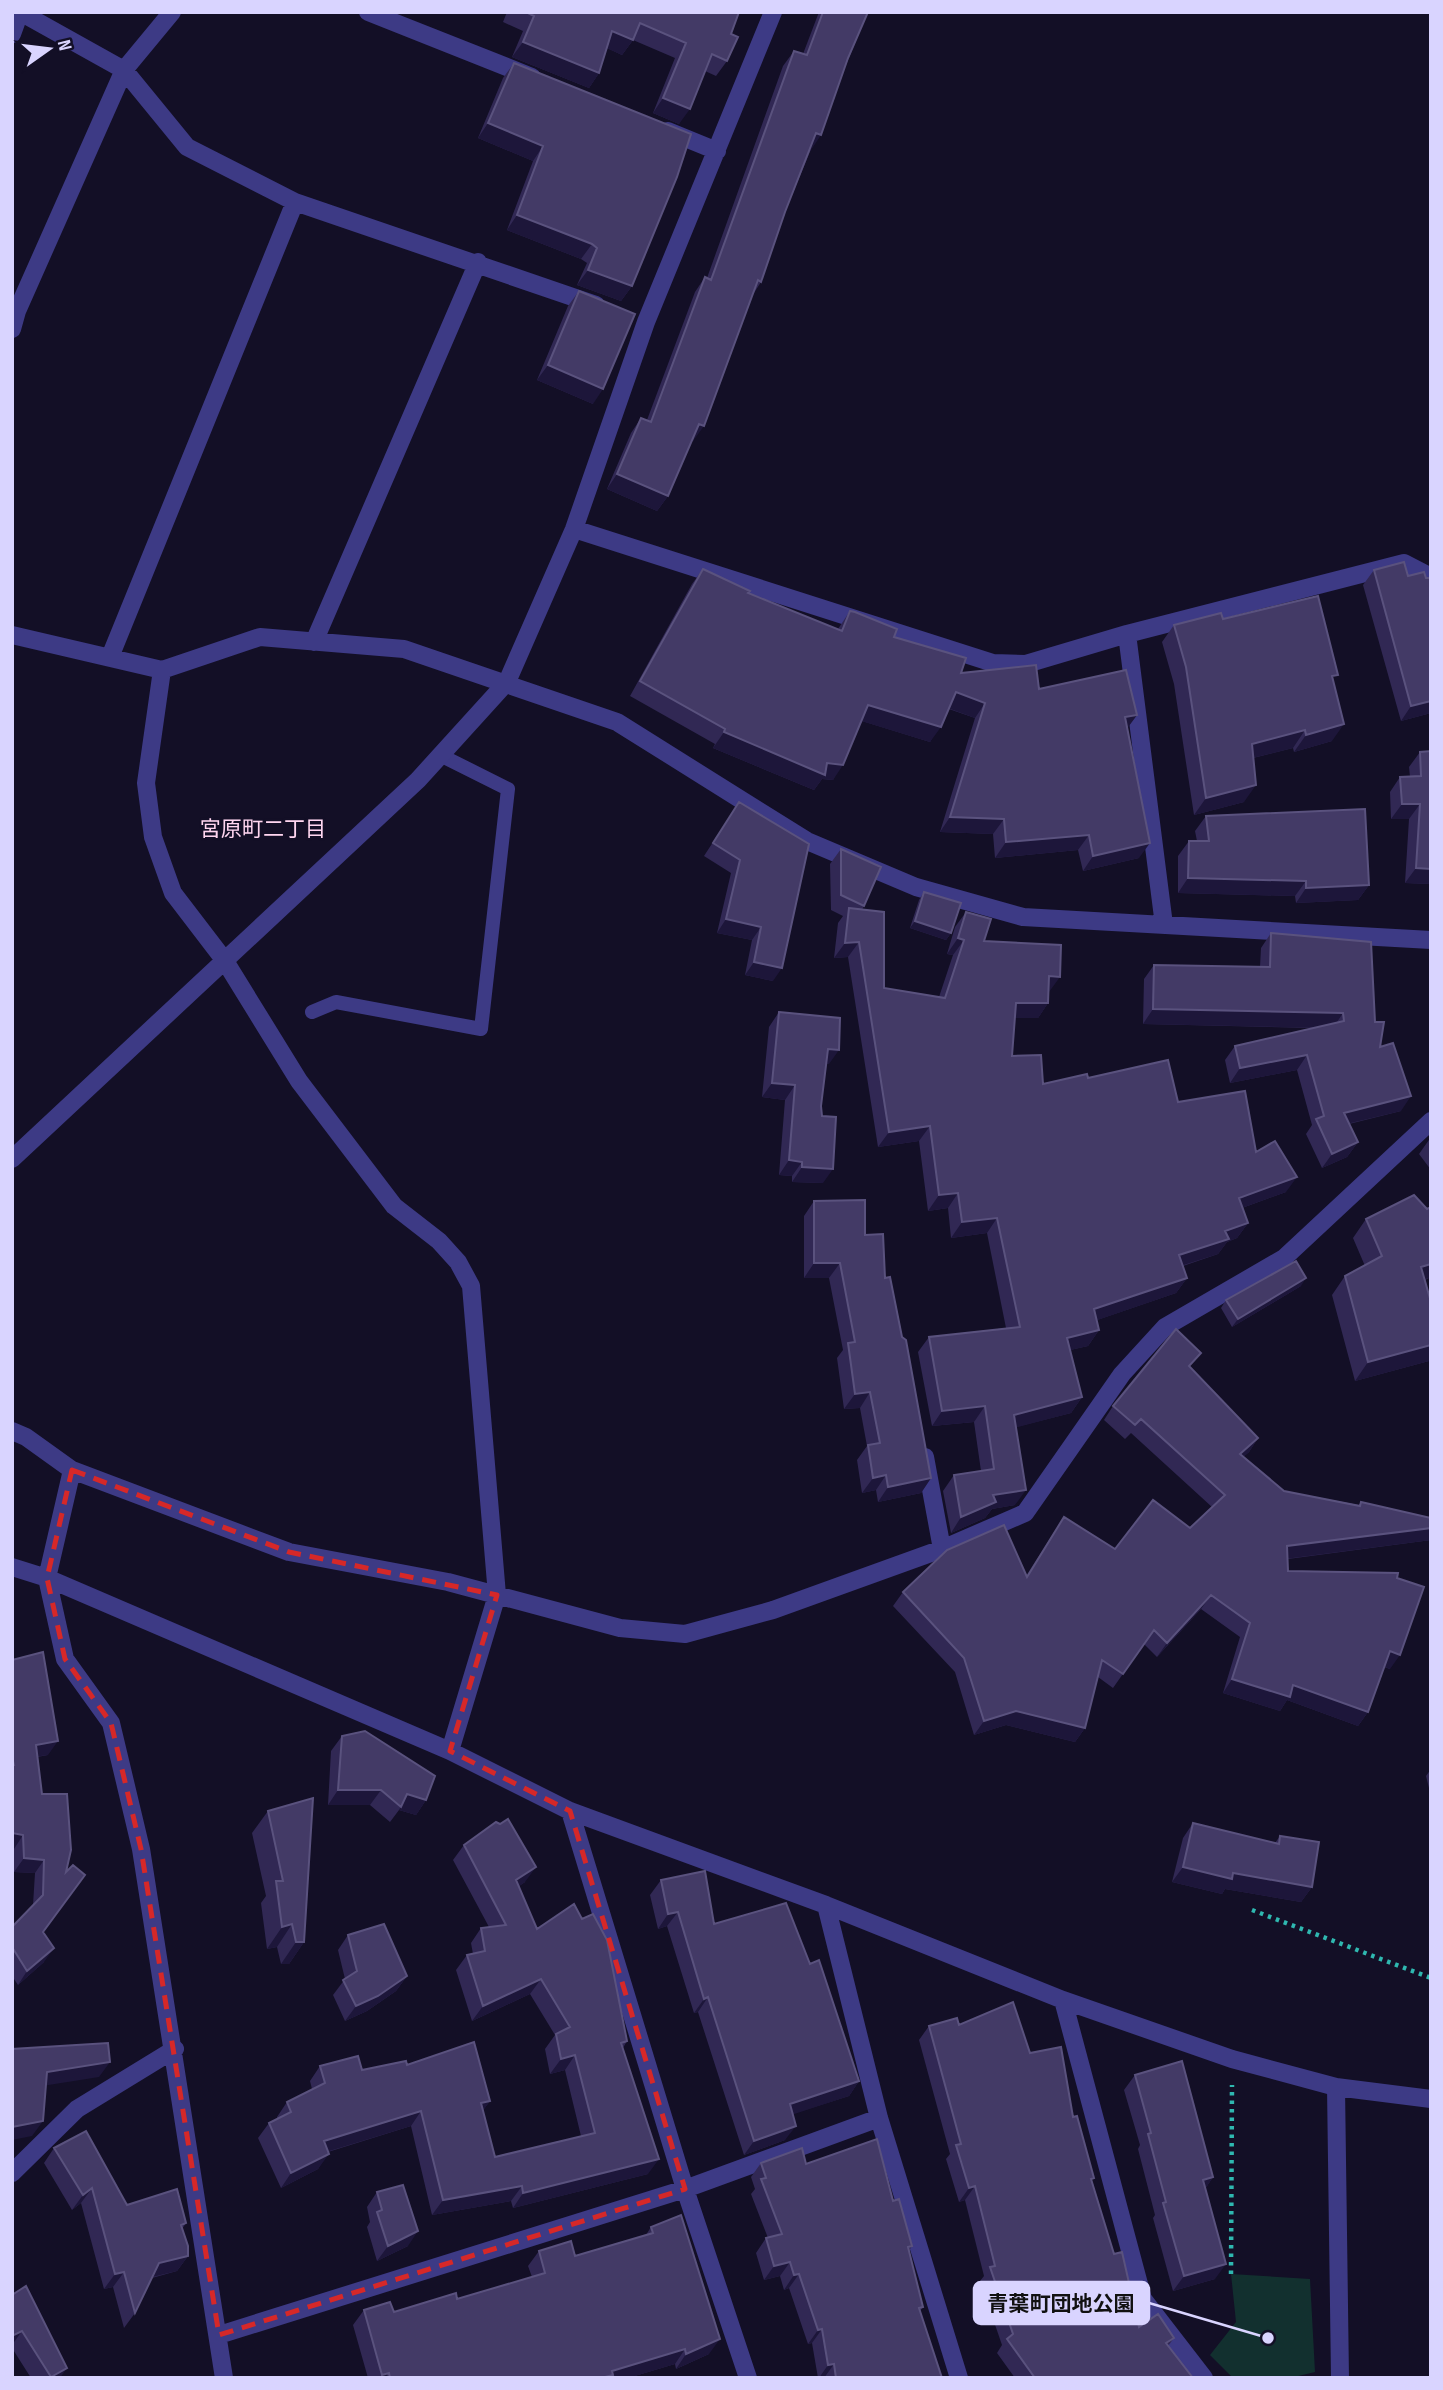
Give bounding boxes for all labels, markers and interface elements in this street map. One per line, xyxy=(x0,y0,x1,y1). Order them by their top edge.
north arrow xyxy=(14,14,84,84)
text: N xyxy=(52,38,76,53)
district label: 宮原町二丁目 xyxy=(200,817,326,842)
callout: 青葉町団地公園 xyxy=(974,2282,1149,2324)
text: 青葉町団地公園 xyxy=(988,2292,1135,2317)

